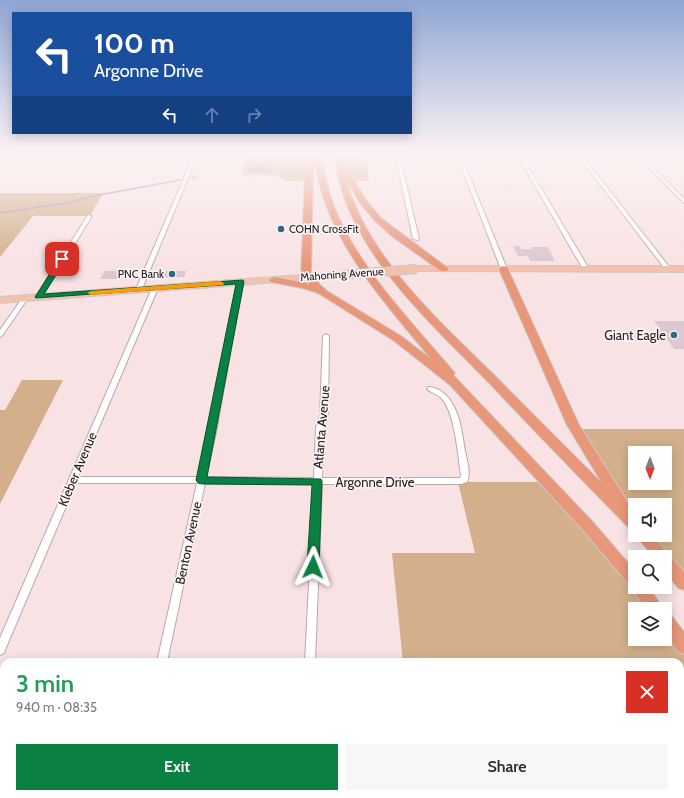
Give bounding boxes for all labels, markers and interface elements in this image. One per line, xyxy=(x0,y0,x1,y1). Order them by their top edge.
text: 100 m xyxy=(94,26,175,60)
icon: left xyxy=(28,28,80,80)
text: Argonne Drive xyxy=(94,60,203,82)
icon: left xyxy=(159,104,181,126)
icon: ahead xyxy=(201,104,223,126)
icon: right xyxy=(243,104,265,126)
place label: COHN CrossFit xyxy=(289,222,359,236)
marker: COHN CrossFit xyxy=(276,224,286,234)
pin xyxy=(45,242,79,276)
icon: arrive xyxy=(51,248,73,270)
street label: Mahoning Avenue xyxy=(300,264,385,284)
place label: PNC Bank xyxy=(118,267,164,281)
marker: PNC Bank xyxy=(167,269,177,279)
place label: Giant Eagle xyxy=(604,327,666,343)
marker: Giant Eagle xyxy=(669,330,679,340)
street label: Atlanta Avenue xyxy=(309,384,333,469)
street label: Kleber Avenue xyxy=(54,429,100,509)
north arrow xyxy=(628,446,672,490)
map controls xyxy=(628,446,672,646)
street label: Argonne Drive xyxy=(336,474,415,490)
button: sound xyxy=(628,498,672,542)
street label: Benton Avenue xyxy=(171,500,205,586)
position arrow xyxy=(292,546,334,588)
button: search xyxy=(628,550,672,594)
button: layers xyxy=(628,602,672,646)
text: 3 min xyxy=(16,669,74,698)
button: close xyxy=(626,671,668,713)
text: 940 m · 08:35 xyxy=(16,699,97,715)
button: Exit xyxy=(16,744,338,790)
button: Share xyxy=(346,744,668,790)

